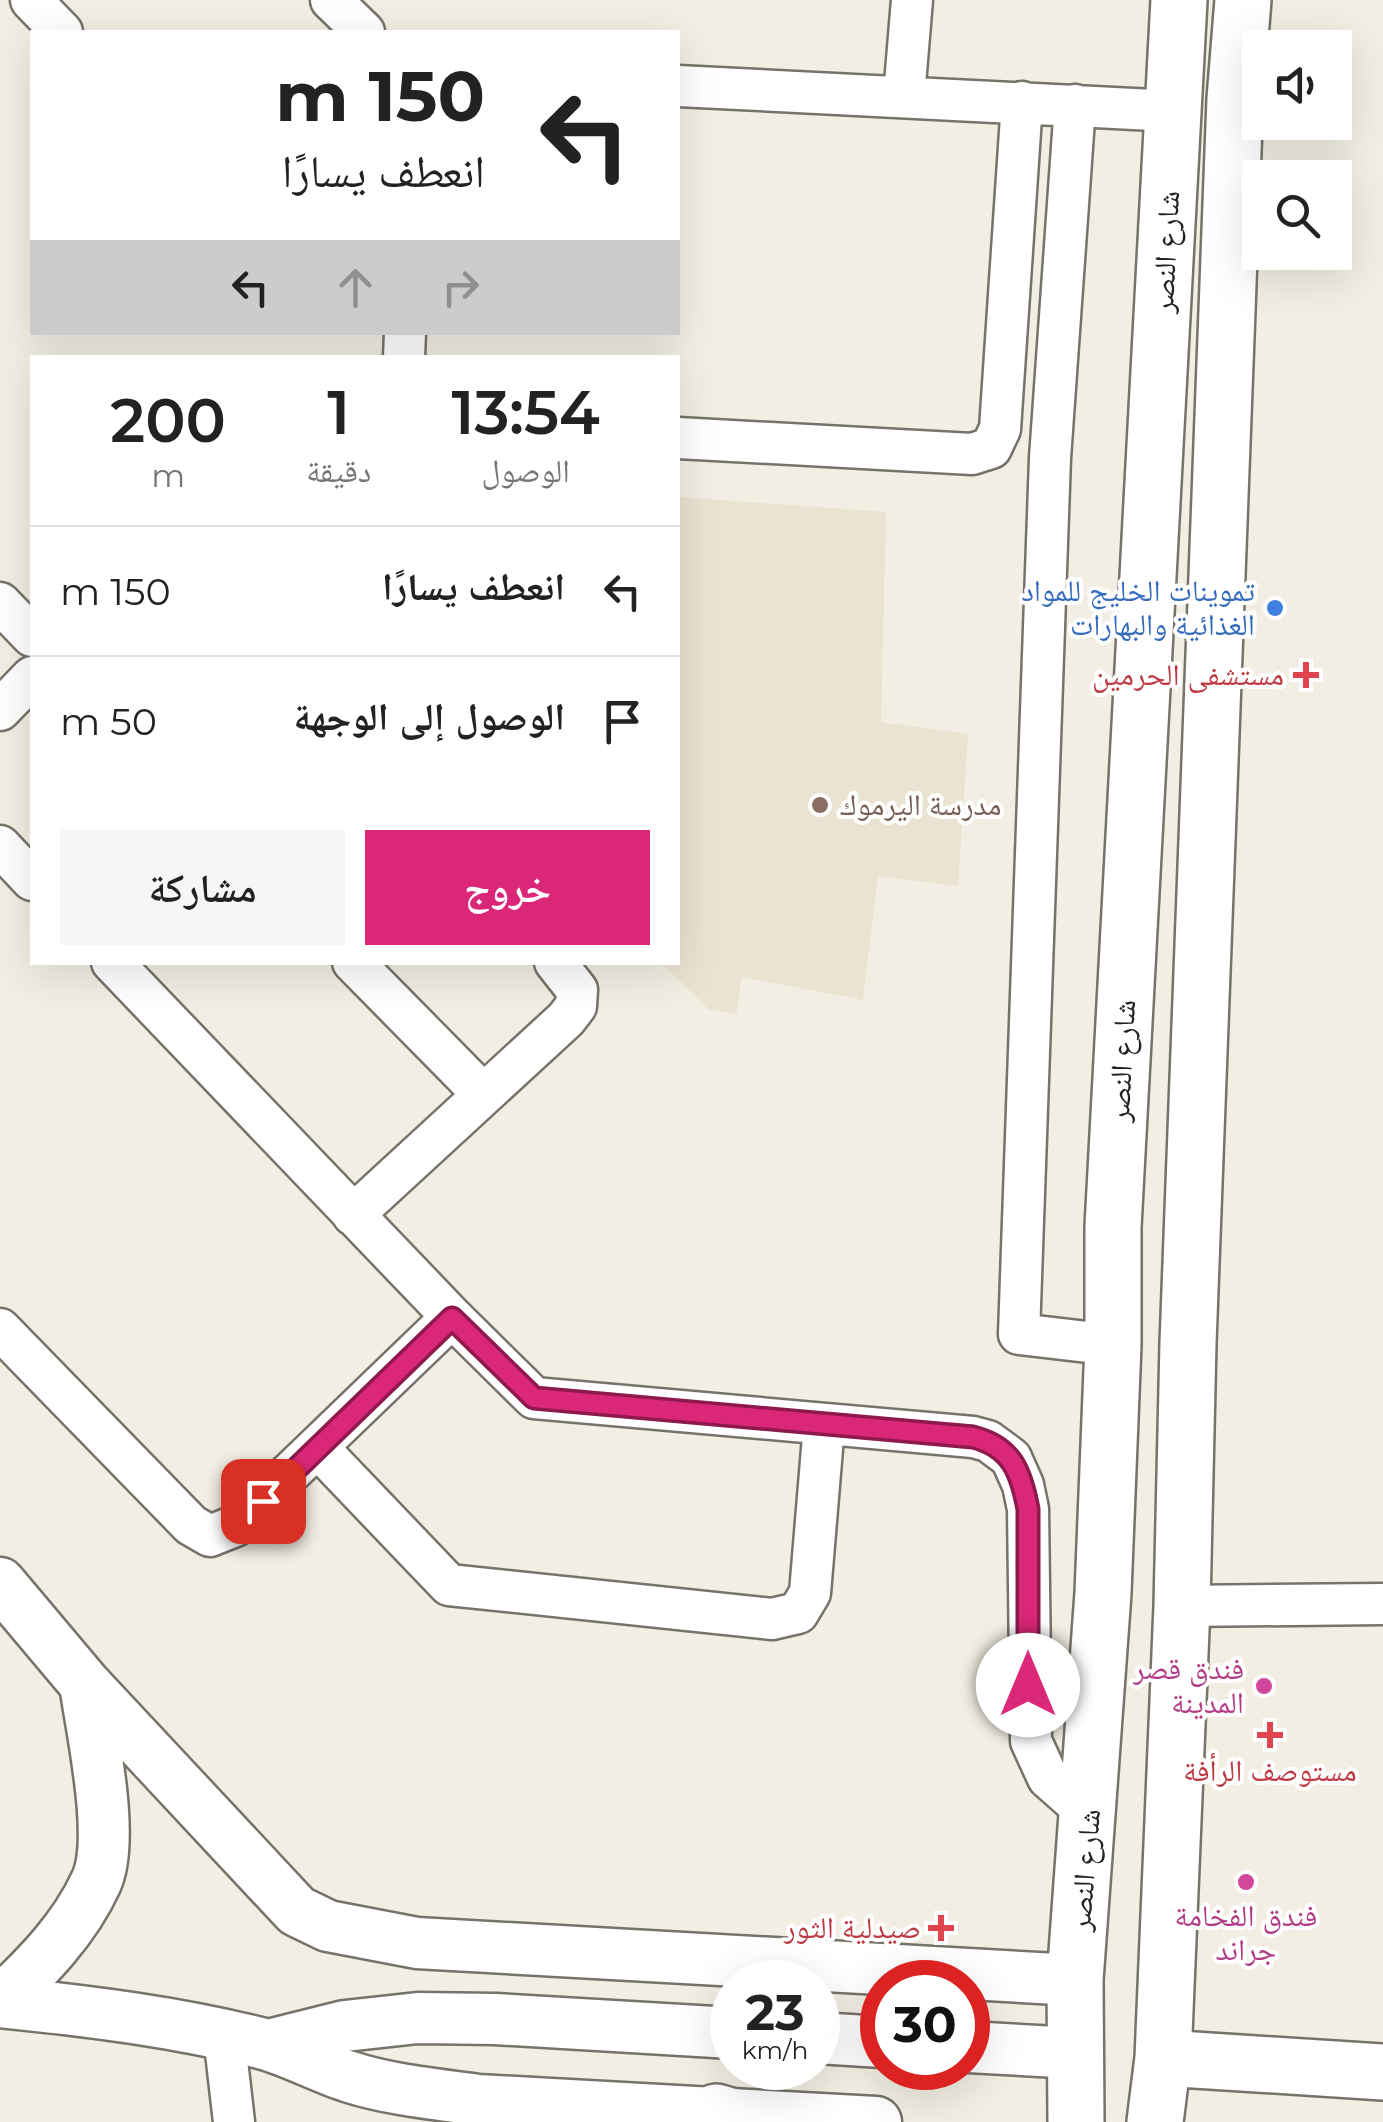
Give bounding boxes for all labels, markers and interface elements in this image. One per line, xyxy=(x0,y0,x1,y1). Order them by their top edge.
map controls xyxy=(1242,30,1352,270)
button: sound xyxy=(1242,30,1352,140)
text: 150 m xyxy=(275,53,485,139)
icon: left xyxy=(520,70,650,200)
text: انعطف يسارًا xyxy=(282,143,485,198)
button: search xyxy=(1242,160,1352,270)
street label: شارع النصر xyxy=(1144,190,1188,315)
icon: left xyxy=(223,260,278,315)
icon: ahead xyxy=(328,260,383,315)
icon: right xyxy=(433,260,488,315)
text: 1 xyxy=(327,376,350,449)
text: 13:54 xyxy=(452,376,600,449)
text: 200 xyxy=(110,384,226,457)
text: دقيقة xyxy=(306,451,371,490)
text: الوصول xyxy=(481,451,570,490)
text: m xyxy=(151,456,185,495)
text: انعطف يسارًا xyxy=(382,563,565,610)
icon: left xyxy=(595,564,650,619)
text: 150 m xyxy=(60,568,171,615)
place label: تموينات الخليج للمواد الغذائية والبهارات xyxy=(1021,572,1255,643)
marker: تموينات الخليج للمواد الغذائية والبهارات xyxy=(1264,597,1286,619)
place label: مستشفى الحرمين xyxy=(1092,656,1284,693)
marker: مستشفى الحرمين xyxy=(1293,662,1319,688)
text: الوصول إلى الوجهة xyxy=(294,693,565,740)
icon: arrive xyxy=(595,694,650,749)
text: 50 m xyxy=(60,698,157,745)
place label: مدرسة اليرموك xyxy=(840,786,1002,823)
marker: مدرسة اليرموك xyxy=(809,794,831,816)
button: مشاركة xyxy=(60,830,345,945)
button: خروج xyxy=(365,830,650,945)
street label: شارع النصر xyxy=(1100,999,1144,1124)
pin xyxy=(221,1459,306,1544)
icon: arrive xyxy=(236,1474,291,1529)
position arrow xyxy=(976,1633,1080,1737)
place label: فندق قصر المدينة xyxy=(1132,1650,1244,1721)
marker: فندق قصر المدينة xyxy=(1253,1675,1275,1697)
marker: مستوصف الرأفة xyxy=(1257,1722,1283,1748)
place label: مستوصف الرأفة xyxy=(1183,1752,1357,1789)
street label: شارع النصر xyxy=(1061,1807,1109,1934)
marker: فندق الفخامة جراند xyxy=(1235,1871,1257,1893)
place label: فندق الفخامة جراند xyxy=(1175,1897,1317,1968)
place label: صيدلية الثور xyxy=(783,1909,921,1946)
marker: صيدلية الثور xyxy=(930,1917,952,1939)
speed limit sign: 30 xyxy=(860,1960,990,2090)
text: 23 xyxy=(745,1982,805,2043)
text: km/h xyxy=(742,2035,808,2065)

